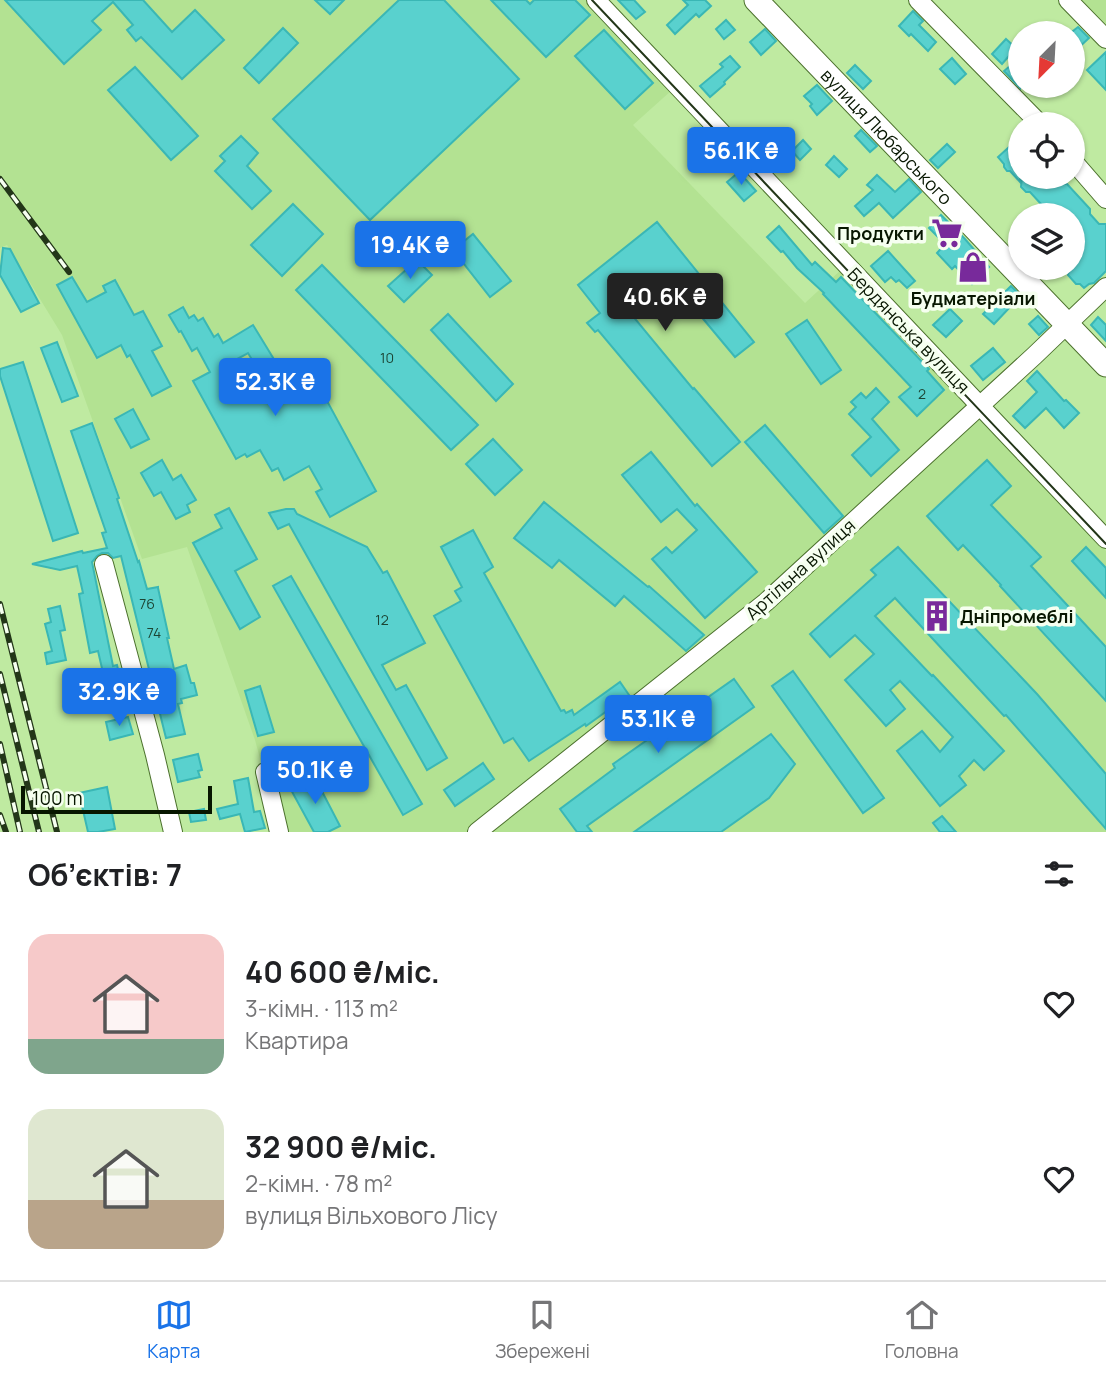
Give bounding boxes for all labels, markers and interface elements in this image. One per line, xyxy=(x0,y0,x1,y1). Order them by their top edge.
north arrow xyxy=(1008,21,1085,98)
map controls xyxy=(1008,21,1085,280)
street label: вулиця Любарського xyxy=(816,63,958,210)
button: locate xyxy=(1008,112,1085,189)
pin: 56.1K ₴ xyxy=(676,128,806,187)
text: 56.1K ₴ xyxy=(703,134,779,166)
button: layers xyxy=(1008,203,1085,280)
supermarket icon: Продукти xyxy=(930,216,964,250)
place label: Продукти xyxy=(837,221,924,245)
pin: 19.4K ₴ xyxy=(345,222,475,281)
text: 19.4K ₴ xyxy=(371,228,449,260)
shop icon: Будматеріали xyxy=(956,250,990,284)
street label: Бердянська вулиця xyxy=(843,262,975,398)
pin: 40.6K ₴ xyxy=(600,274,730,333)
text: 40.6K ₴ xyxy=(623,280,707,312)
place label: Будматеріали xyxy=(911,286,1035,310)
house number: 10 xyxy=(380,348,394,367)
pin: 52.3K ₴ xyxy=(210,358,340,418)
text: 52.3K ₴ xyxy=(235,365,315,397)
house number: 2 xyxy=(918,384,926,403)
street label: Артільна вулиця xyxy=(740,513,860,625)
house number: 76 xyxy=(139,594,155,613)
building icon: Дніпромеблі xyxy=(920,599,954,633)
place label: Дніпромеблі xyxy=(960,604,1074,628)
house number: 12 xyxy=(375,610,389,629)
house number: 74 xyxy=(147,623,161,642)
pin: 32.9K ₴ xyxy=(54,668,184,728)
text: 32.9K ₴ xyxy=(78,675,160,707)
pin: 53.1K ₴ xyxy=(593,696,723,755)
text: 53.1K ₴ xyxy=(621,702,695,734)
pin: 50.1K ₴ xyxy=(250,746,380,806)
text: 50.1K ₴ xyxy=(277,753,353,785)
scale bar xyxy=(21,783,212,815)
text: 100 m xyxy=(32,785,83,811)
text: Об’єктів: 7 xyxy=(28,854,182,895)
icon: filters xyxy=(1040,855,1078,893)
text: 40 600 ₴/міс. xyxy=(245,951,440,992)
icon: home xyxy=(84,962,168,1046)
icon: heart xyxy=(1040,985,1078,1023)
text: 3-кімн. · 113 m² xyxy=(245,992,398,1024)
text: Квартира xyxy=(245,1024,349,1056)
text: 32 900 ₴/міс. xyxy=(245,1126,437,1167)
icon: home xyxy=(84,1137,168,1221)
icon: heart xyxy=(1040,1160,1078,1198)
text: 2-кімн. · 78 m² xyxy=(245,1167,393,1199)
text: вулиця Вільхового Лісу xyxy=(245,1199,498,1231)
tab: Карта xyxy=(147,1296,200,1364)
tab: Збережені xyxy=(495,1296,590,1364)
tab: Головна xyxy=(885,1296,959,1364)

